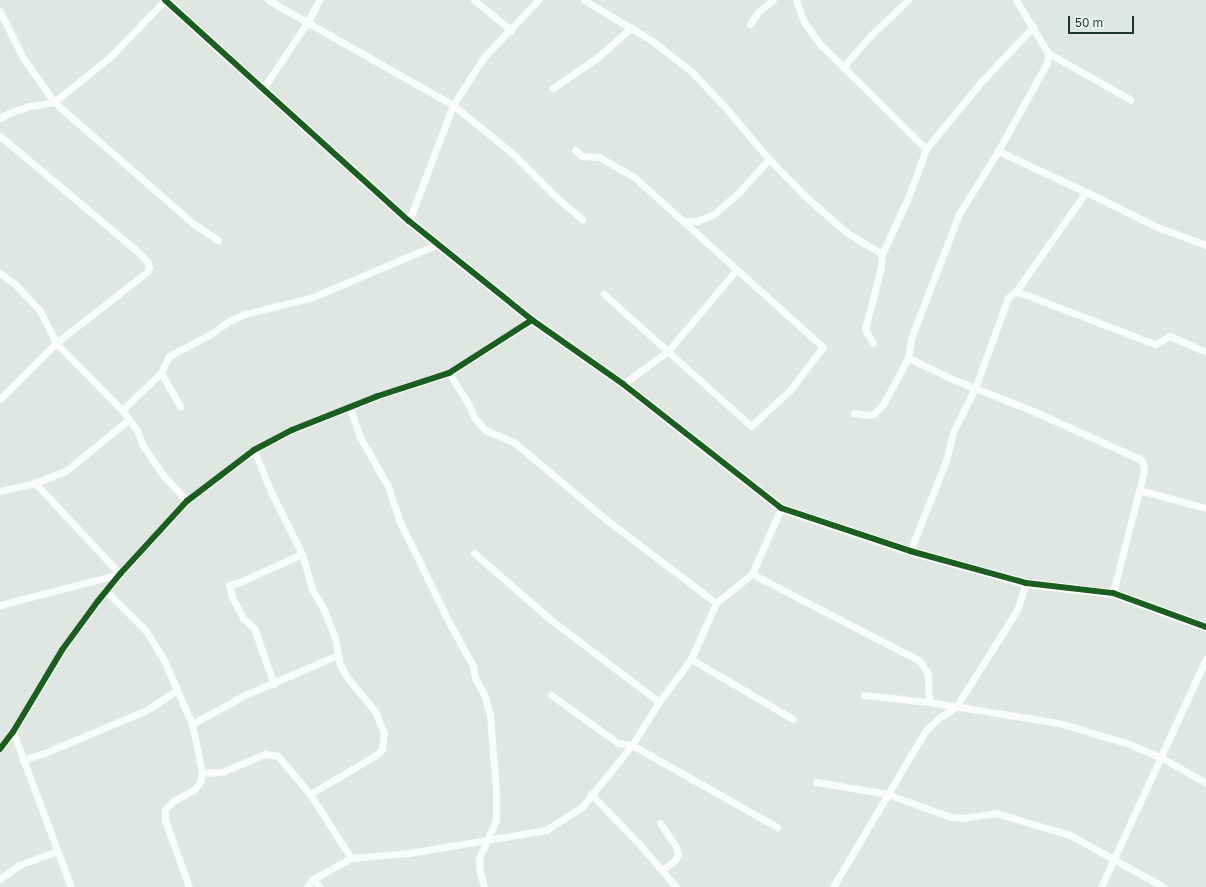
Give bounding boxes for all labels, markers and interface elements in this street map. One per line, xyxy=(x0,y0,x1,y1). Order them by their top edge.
scale bar xyxy=(1070,8,1136,34)
text: 50 m xyxy=(1075,15,1103,30)

